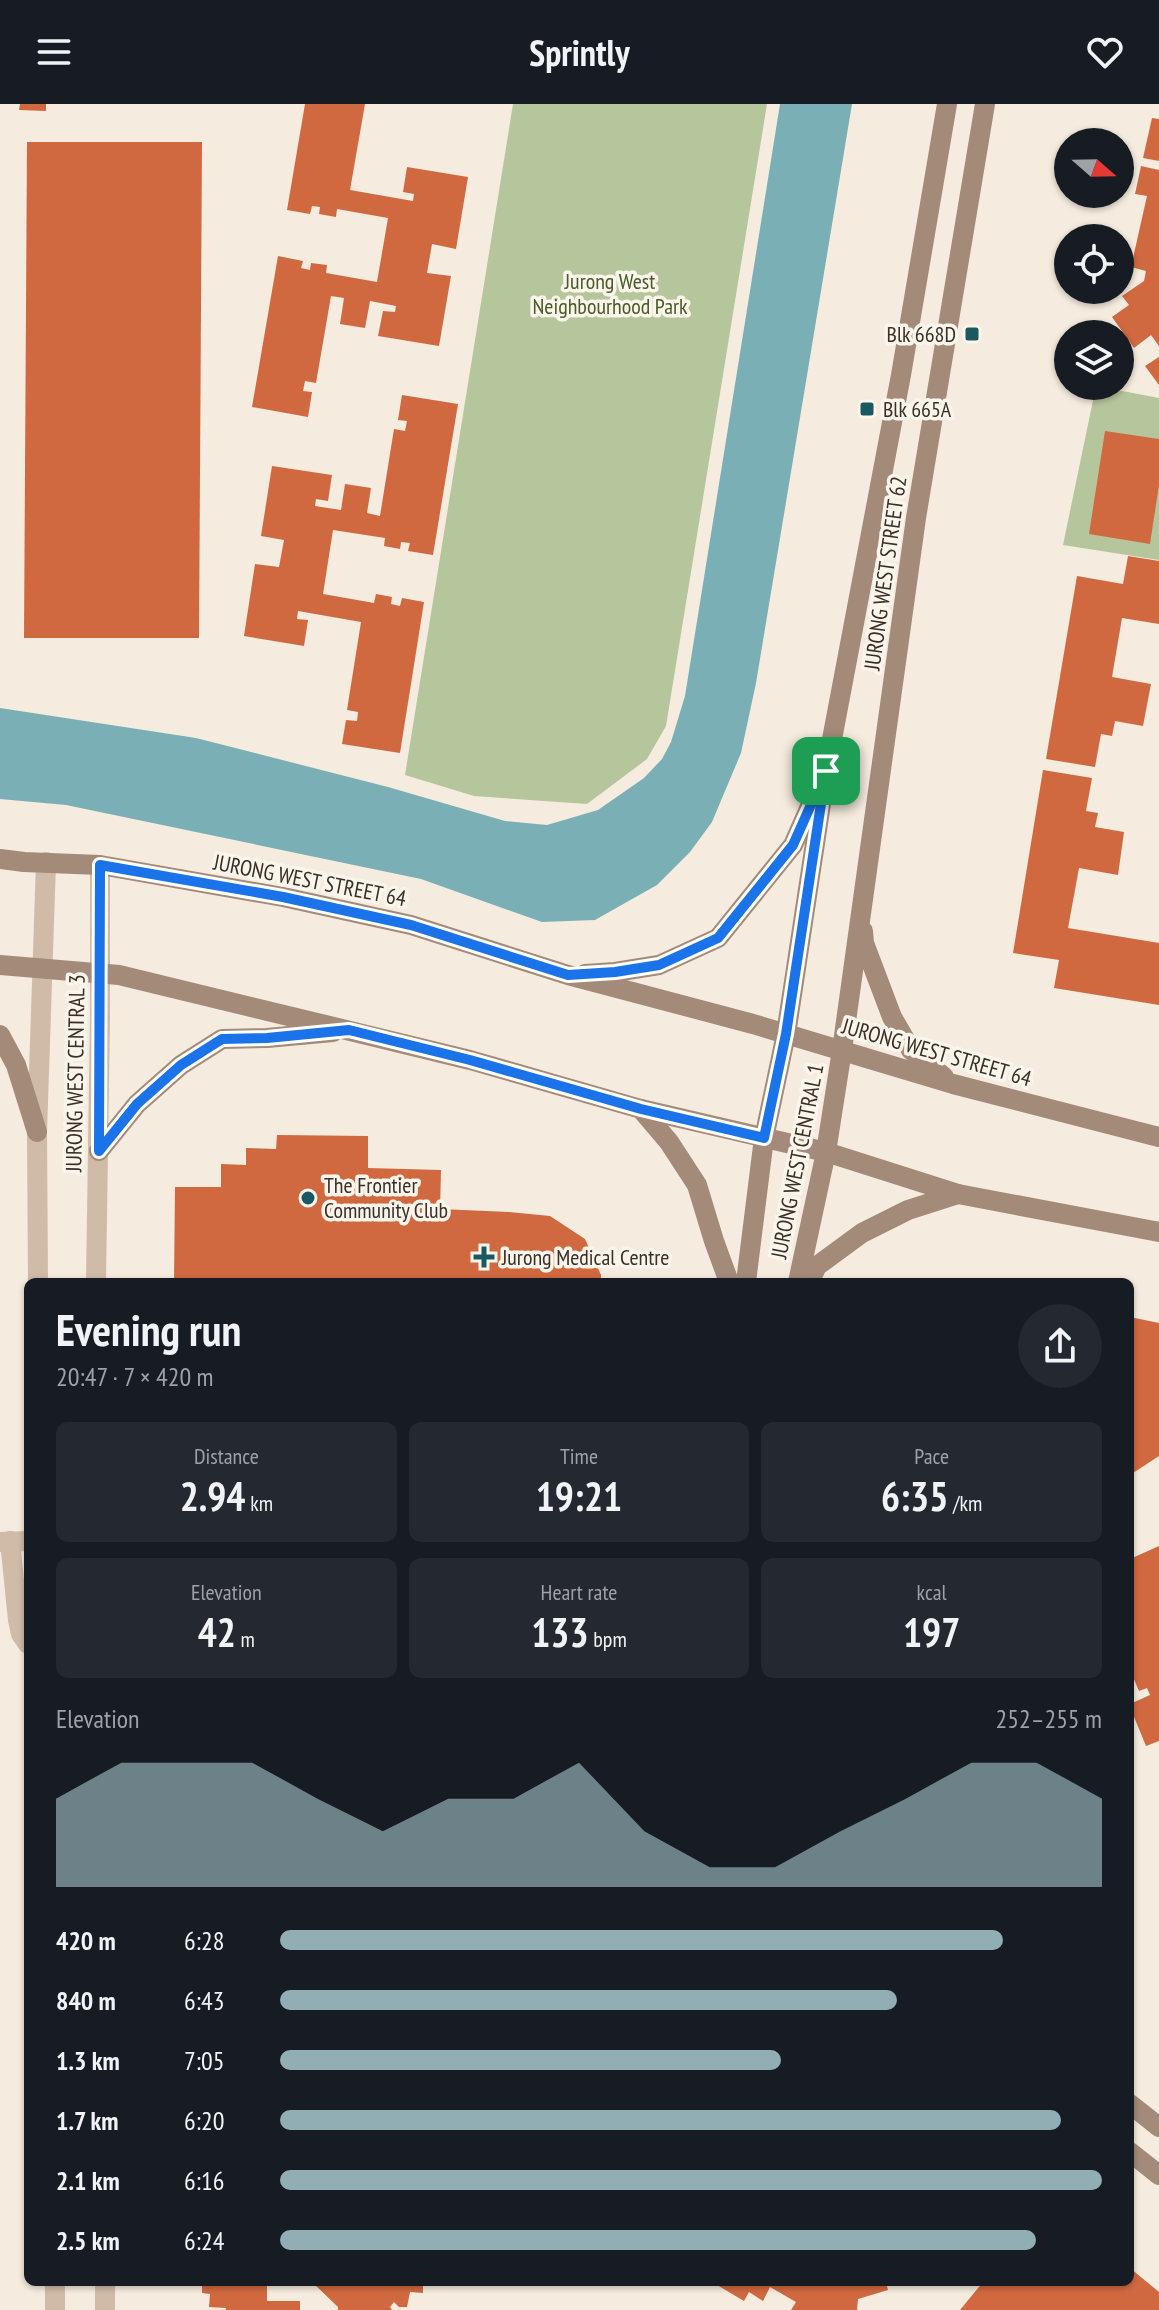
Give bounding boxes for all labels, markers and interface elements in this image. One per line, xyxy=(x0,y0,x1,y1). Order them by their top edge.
text: Sprintly xyxy=(529,29,630,76)
icon: menu xyxy=(32,30,76,74)
icon: heart xyxy=(1083,30,1127,74)
north arrow xyxy=(1054,128,1134,208)
map controls xyxy=(1054,128,1134,400)
button: locate xyxy=(1054,224,1134,304)
park label: Jurong West Neighbourhood Park xyxy=(532,267,688,320)
place label: Blk 668D xyxy=(887,320,956,348)
button: layers xyxy=(1054,320,1134,400)
marker: Blk 668D xyxy=(963,325,981,343)
place label: Blk 665A xyxy=(883,395,952,423)
marker: Blk 665A xyxy=(858,400,876,418)
street label: JURONG WEST STREET 62 xyxy=(857,474,912,673)
pin xyxy=(792,737,860,805)
icon: arrive xyxy=(804,749,848,793)
street label: JURONG WEST STREET 64 xyxy=(210,847,409,912)
street label: JURONG WEST CENTRAL 3 xyxy=(59,974,91,1173)
street label: JURONG WEST STREET 64 xyxy=(838,1011,1035,1092)
street label: JURONG WEST CENTRAL 1 xyxy=(764,1061,830,1262)
place label: The Frontier Community Club xyxy=(324,1171,448,1224)
marker: The Frontier Community Club xyxy=(299,1189,317,1207)
place label: Jurong Medical Centre xyxy=(501,1243,669,1271)
marker: Jurong Medical Centre xyxy=(473,1246,495,1268)
text: Evening run xyxy=(56,1301,241,1358)
button: share xyxy=(1018,1304,1102,1388)
text: 20:47 · 7 × 420 m xyxy=(56,1360,214,1393)
text: Distance xyxy=(194,1442,259,1470)
text: Time xyxy=(560,1442,598,1470)
text: Pace xyxy=(914,1442,949,1470)
text: 2.94 xyxy=(180,1470,245,1522)
text: 19:21 xyxy=(536,1470,622,1522)
text: 6:35 xyxy=(881,1470,948,1522)
text: km xyxy=(245,1489,273,1517)
text: /km xyxy=(948,1489,982,1517)
text: Elevation xyxy=(191,1578,262,1606)
text: Heart rate xyxy=(541,1578,617,1606)
text: kcal xyxy=(917,1578,947,1606)
text: 42 xyxy=(198,1606,236,1658)
text: 133 xyxy=(531,1606,589,1658)
text: 197 xyxy=(903,1606,960,1658)
text: m xyxy=(236,1625,255,1653)
text: bpm xyxy=(589,1625,627,1653)
text: Elevation xyxy=(56,1702,139,1735)
text: 252–255 m xyxy=(996,1702,1102,1735)
text: 420 m xyxy=(56,1924,116,1957)
text: 6:28 xyxy=(184,1924,224,1957)
text: 840 m xyxy=(56,1984,116,2017)
text: 6:43 xyxy=(184,1984,224,2017)
text: 1.3 km xyxy=(56,2044,120,2077)
text: 7:05 xyxy=(184,2044,224,2077)
text: 1.7 km xyxy=(56,2104,119,2137)
text: 6:20 xyxy=(184,2104,224,2137)
text: 2.1 km xyxy=(56,2164,120,2197)
text: 6:16 xyxy=(184,2164,224,2197)
text: 2.5 km xyxy=(56,2224,120,2257)
text: 6:24 xyxy=(184,2224,224,2257)

